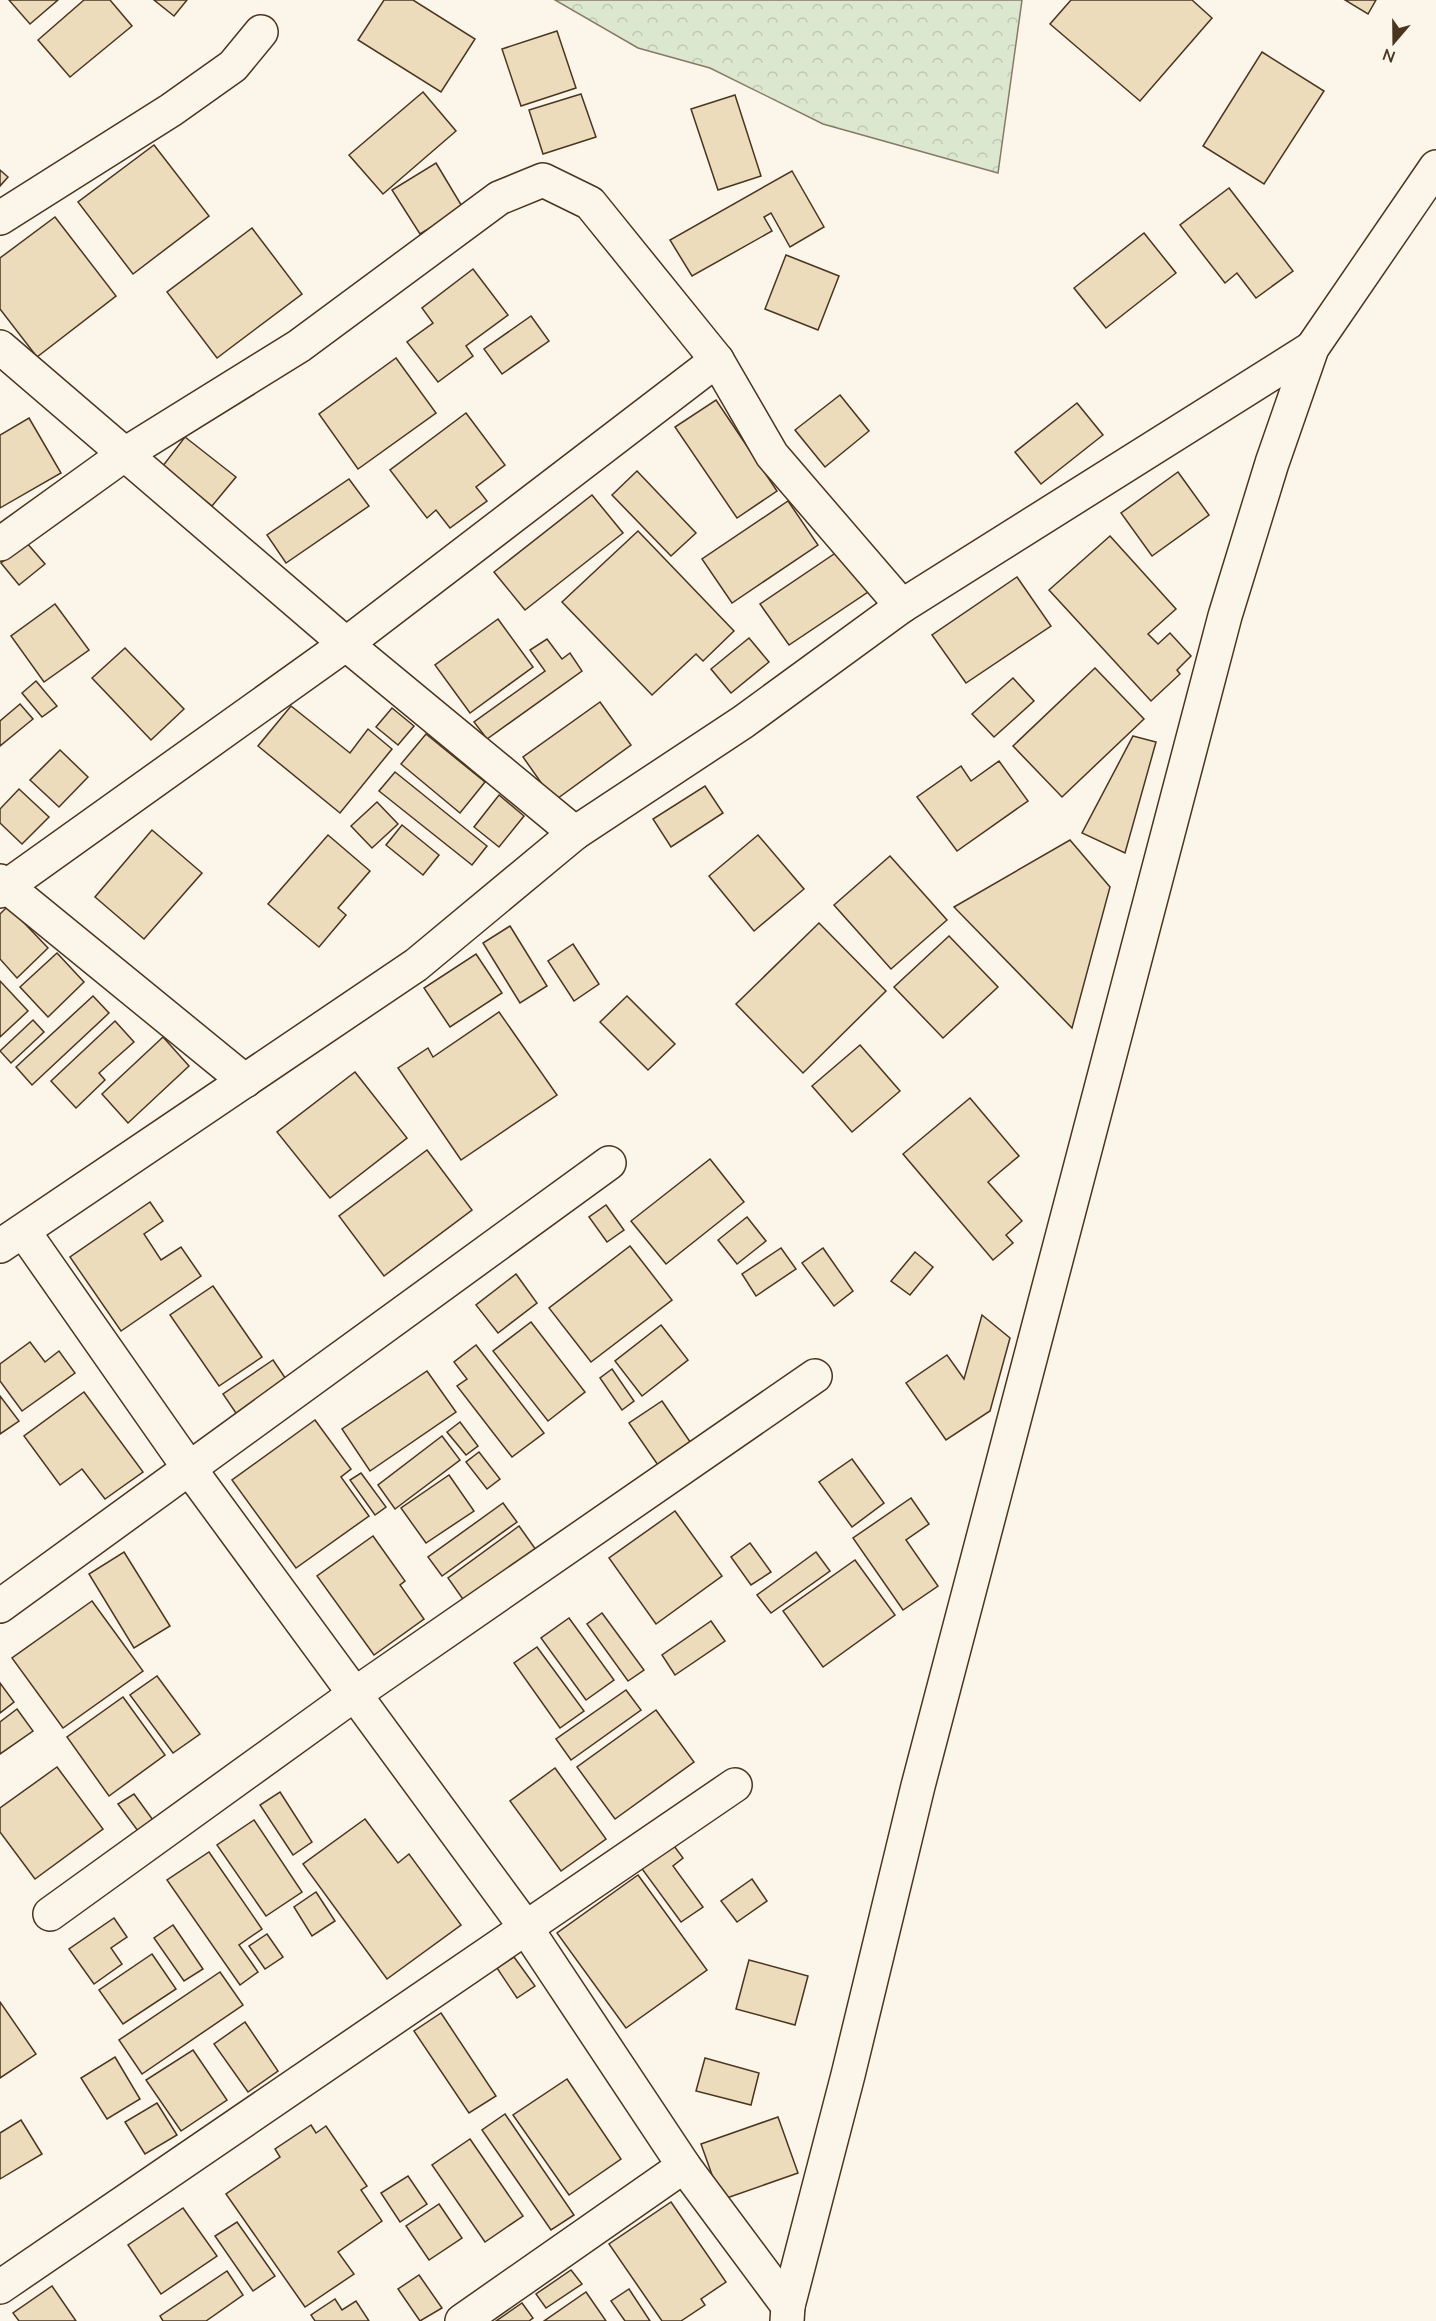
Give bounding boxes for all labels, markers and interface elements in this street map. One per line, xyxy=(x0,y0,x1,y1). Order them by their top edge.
north arrow xyxy=(1364,12,1424,72)
text: N xyxy=(1380,45,1398,68)

